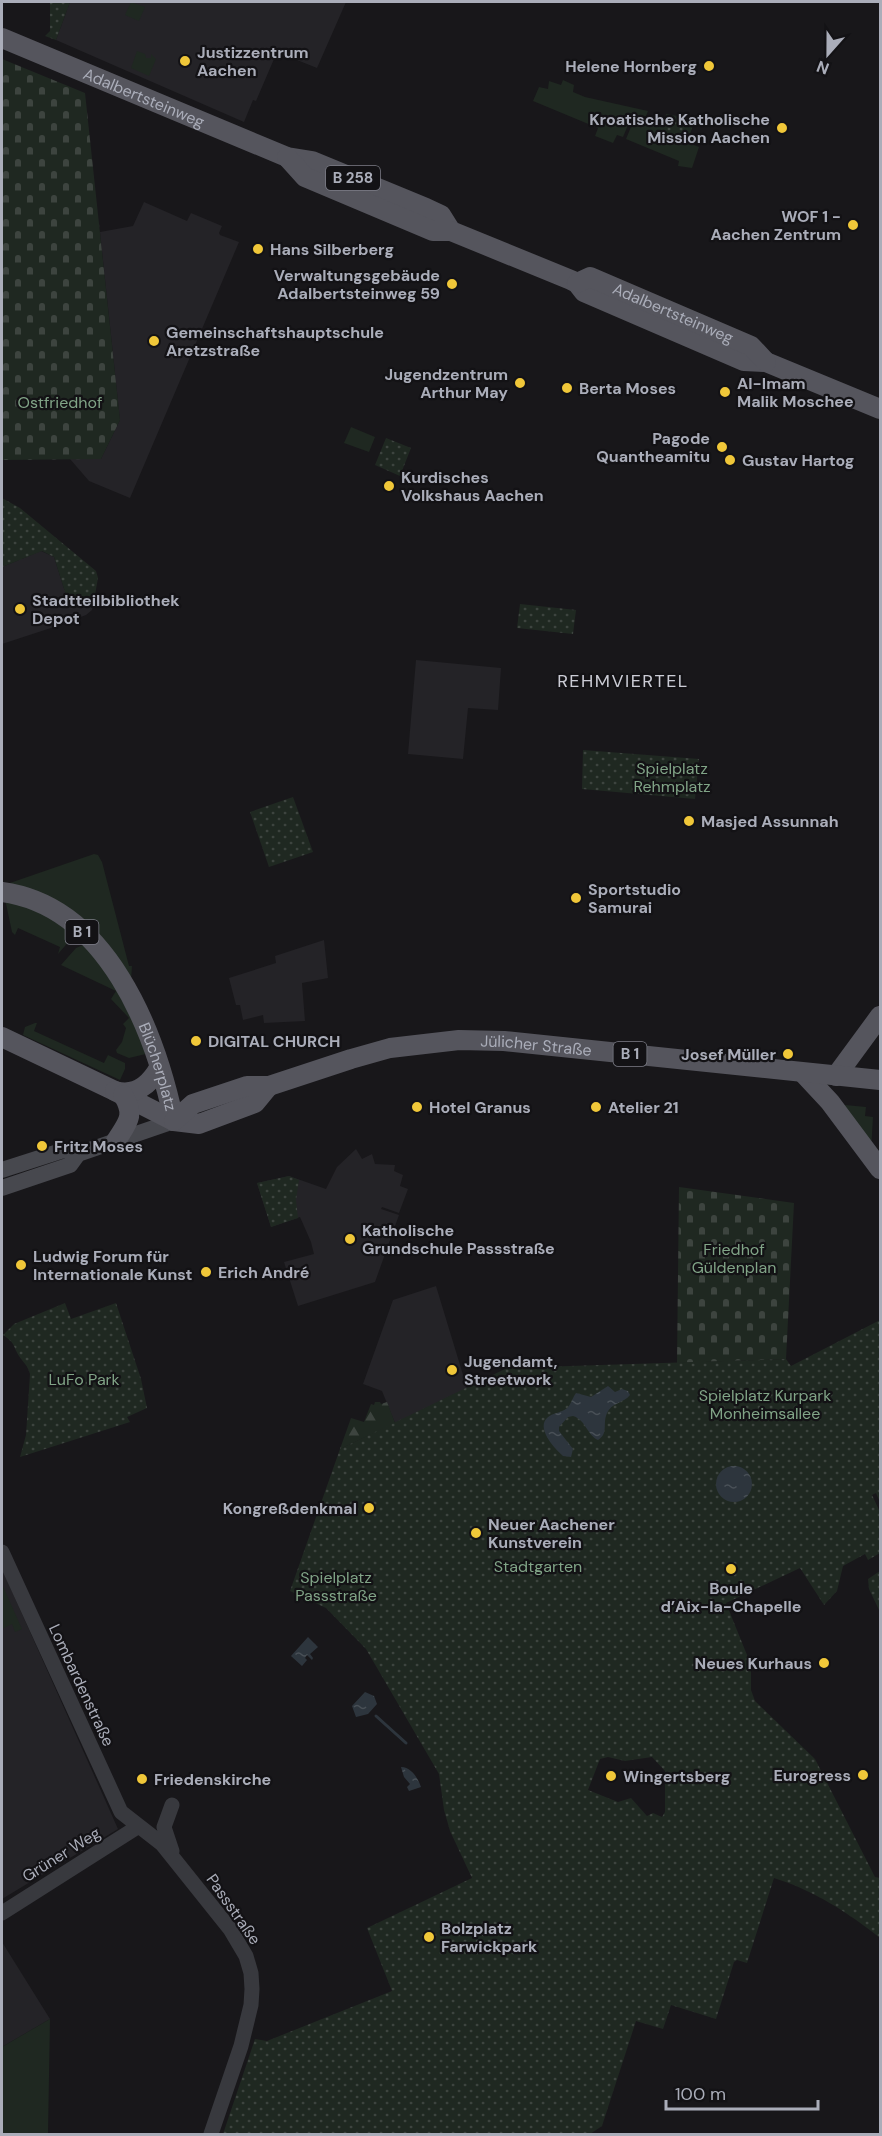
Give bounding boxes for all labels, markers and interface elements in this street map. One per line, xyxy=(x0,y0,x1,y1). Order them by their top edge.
north arrow xyxy=(798,24,858,84)
place label: Justizzentrum Aachen xyxy=(197,42,309,81)
marker: Justizzentrum Aachen xyxy=(178,54,192,68)
place label: Helene Hornberg xyxy=(565,56,697,77)
text: N xyxy=(814,56,832,79)
marker: Helene Hornberg xyxy=(702,59,716,73)
street label: Adalbertsteinweg xyxy=(80,63,208,132)
place label: Kroatische Katholische Mission Aachen xyxy=(589,109,770,148)
marker: Kroatische Katholische Mission Aachen xyxy=(775,121,789,135)
road number: B 258 xyxy=(326,166,380,190)
place label: WOF 1 - Aachen Zentrum xyxy=(711,206,841,245)
marker: WOF 1 - Aachen Zentrum xyxy=(846,218,860,232)
place label: Hans Silberberg xyxy=(270,239,394,260)
marker: Hans Silberberg xyxy=(251,242,265,256)
place label: Verwaltungsgebäude Adalbertsteinweg 59 xyxy=(274,265,440,304)
marker: Verwaltungsgebäude Adalbertsteinweg 59 xyxy=(445,277,459,291)
street label: Adalbertsteinweg xyxy=(609,278,737,348)
place label: Gemeinschaftshauptschule Aretzstraße xyxy=(166,322,384,361)
marker: Gemeinschaftshauptschule Aretzstraße xyxy=(147,334,161,348)
place label: Jugendzentrum Arthur May xyxy=(385,364,508,403)
place label: Al-Imam Malik Moschee xyxy=(737,373,854,412)
marker: Jugendzentrum Arthur May xyxy=(513,376,527,390)
place label: Berta Moses xyxy=(579,378,676,399)
marker: Berta Moses xyxy=(560,381,574,395)
marker: Al-Imam Malik Moschee xyxy=(718,385,732,399)
park label: Ostfriedhof xyxy=(18,392,102,413)
place label: Pagode Quantheamitu xyxy=(596,428,710,467)
marker: Pagode Quantheamitu xyxy=(715,440,729,454)
place label: Gustav Hartog xyxy=(742,450,854,471)
marker: Gustav Hartog xyxy=(723,453,737,467)
place label: Kurdisches Volkshaus Aachen xyxy=(401,467,544,506)
marker: Kurdisches Volkshaus Aachen xyxy=(382,479,396,493)
place label: Stadtteilbibliothek Depot xyxy=(32,590,180,629)
marker: Stadtteilbibliothek Depot xyxy=(13,602,27,616)
district label: REHMVIERTEL xyxy=(557,669,689,693)
park label: Spielplatz Rehmplatz xyxy=(633,758,711,797)
place label: Masjed Assunnah xyxy=(701,811,839,832)
marker: Masjed Assunnah xyxy=(682,814,696,828)
place label: Sportstudio Samurai xyxy=(588,879,681,918)
marker: Sportstudio Samurai xyxy=(569,891,583,905)
road number: B 1 xyxy=(66,920,98,944)
street label: Blücherplatz xyxy=(134,1019,181,1113)
street label: Jülicher Straße xyxy=(480,1030,593,1061)
place label: DIGITAL CHURCH xyxy=(208,1031,340,1052)
marker: DIGITAL CHURCH xyxy=(189,1034,203,1048)
road number: B 1 xyxy=(614,1042,646,1066)
place label: Josef Müller xyxy=(681,1044,776,1065)
marker: Josef Müller xyxy=(781,1047,795,1061)
place label: Hotel Granus xyxy=(429,1097,531,1118)
place label: Atelier 21 xyxy=(608,1097,679,1118)
marker: Hotel Granus xyxy=(410,1100,424,1114)
marker: Atelier 21 xyxy=(589,1100,603,1114)
place label: Fritz Moses xyxy=(54,1136,143,1157)
marker: Fritz Moses xyxy=(35,1139,49,1153)
place label: Katholische Grundschule Passstraße xyxy=(362,1220,555,1259)
marker: Katholische Grundschule Passstraße xyxy=(343,1232,357,1246)
park label: Friedhof Güldenplan xyxy=(692,1239,776,1278)
place label: Ludwig Forum für Internationale Kunst xyxy=(33,1246,193,1285)
marker: Ludwig Forum für Internationale Kunst xyxy=(14,1258,28,1272)
place label: Erich André xyxy=(218,1262,309,1283)
marker: Erich André xyxy=(199,1265,213,1279)
place label: Jugendamt, Streetwork xyxy=(464,1351,557,1390)
marker: Jugendamt, Streetwork xyxy=(445,1363,459,1377)
park label: LuFo Park xyxy=(48,1369,120,1390)
park label: Spielplatz Kurpark Monheimsallee xyxy=(699,1385,831,1424)
place label: Kongreßdenkmal xyxy=(223,1498,357,1519)
marker: Kongreßdenkmal xyxy=(362,1501,376,1515)
place label: Neuer Aachener Kunstverein xyxy=(488,1514,615,1553)
marker: Neuer Aachener Kunstverein xyxy=(469,1526,483,1540)
park label: Stadtgarten xyxy=(494,1556,582,1577)
marker: Boule d’Aix-la-Chapelle xyxy=(724,1562,738,1576)
park label: Spielplatz Passstraße xyxy=(295,1567,377,1606)
place label: Boule d’Aix-la-Chapelle xyxy=(661,1578,801,1617)
street label: Lombardenstraße xyxy=(44,1621,119,1750)
place label: Neues Kurhaus xyxy=(695,1653,812,1674)
marker: Neues Kurhaus xyxy=(817,1656,831,1670)
place label: Eurogress xyxy=(774,1765,851,1786)
place label: Wingertsberg xyxy=(623,1766,730,1787)
marker: Eurogress xyxy=(856,1768,870,1782)
place label: Friedenskirche xyxy=(154,1769,271,1790)
marker: Wingertsberg xyxy=(604,1769,618,1783)
marker: Friedenskirche xyxy=(135,1772,149,1786)
street label: Grüner Weg xyxy=(18,1822,104,1887)
street label: Passstraße xyxy=(202,1870,266,1949)
place label: Bolzplatz Farwickpark xyxy=(441,1918,538,1957)
marker: Bolzplatz Farwickpark xyxy=(422,1930,436,1944)
scale bar xyxy=(666,2073,818,2111)
text: 100 m xyxy=(675,2082,726,2106)

